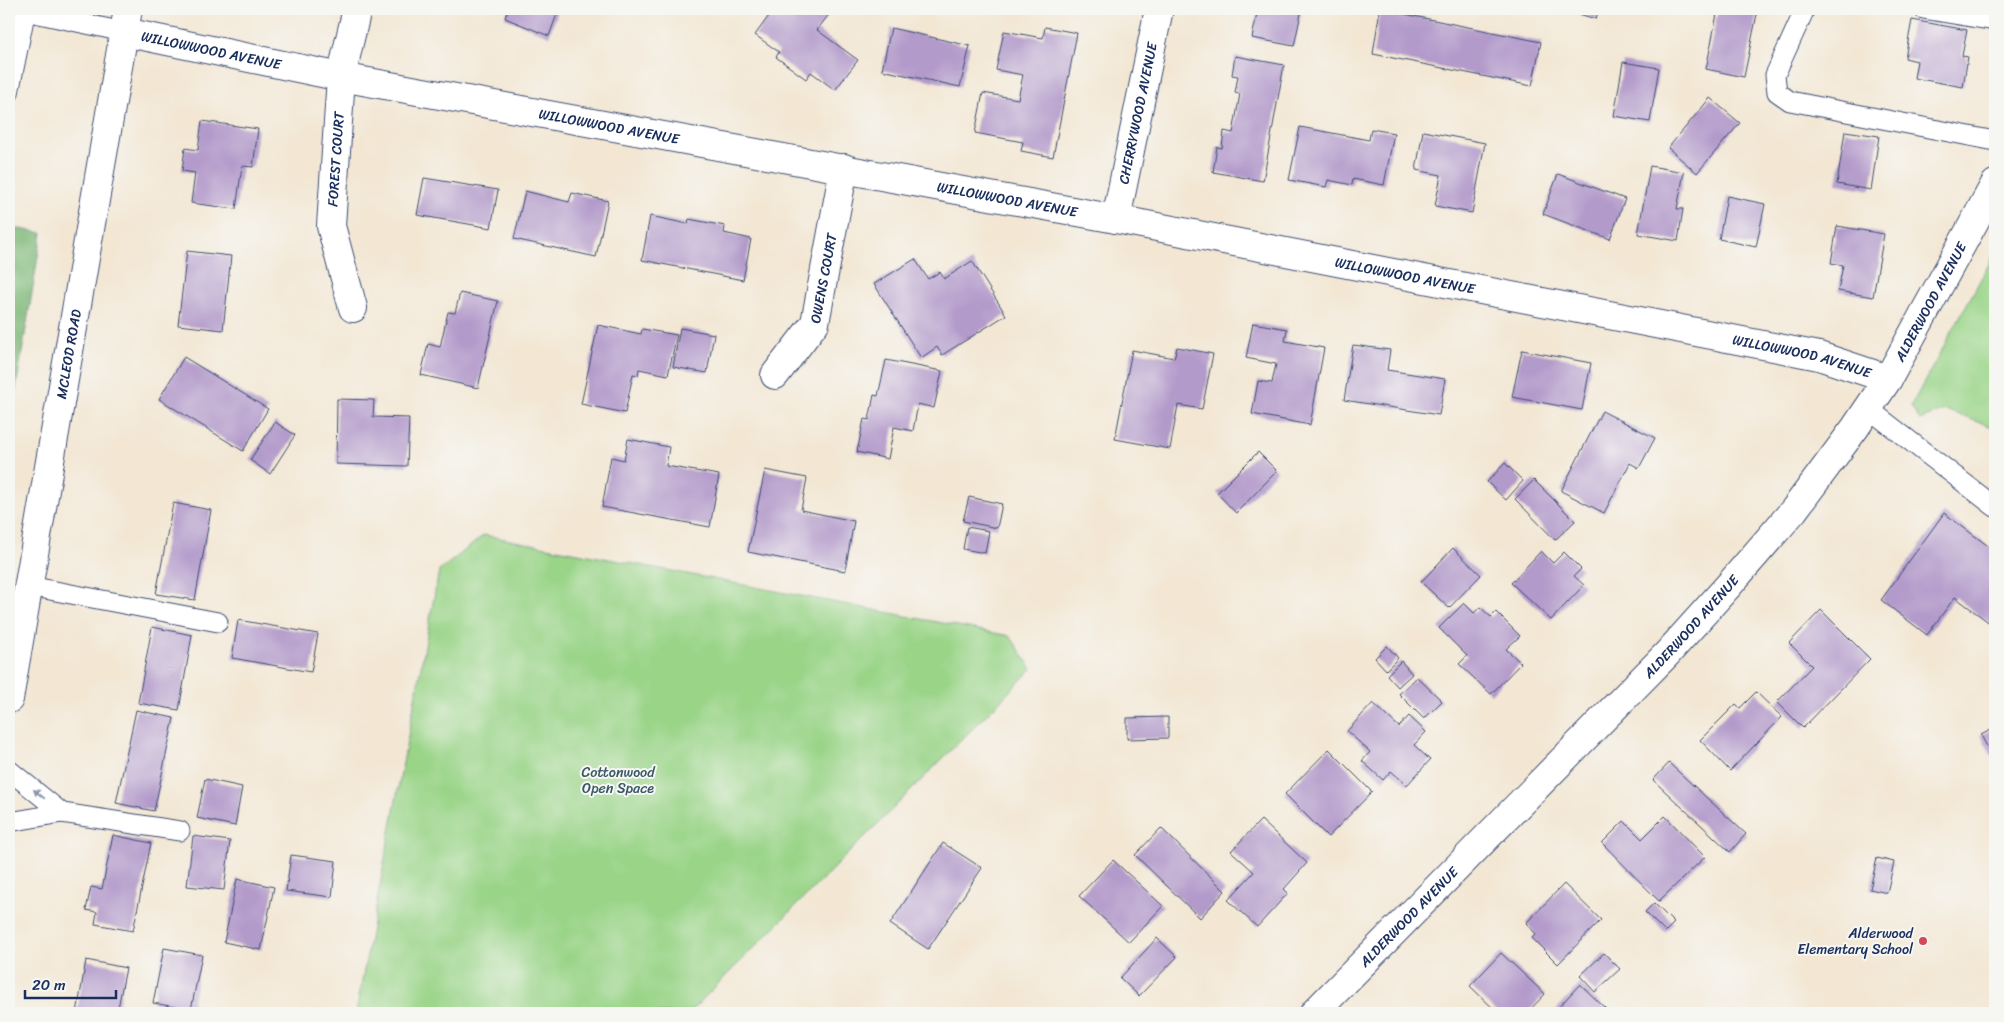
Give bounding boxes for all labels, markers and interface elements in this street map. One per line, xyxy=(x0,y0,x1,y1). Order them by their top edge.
street label: WILLOWWOOD AVENUE xyxy=(139,24,285,78)
street label: CHERRYWOOD AVENUE xyxy=(1111,39,1165,186)
street label: WILLOWWOOD AVENUE xyxy=(537,101,682,152)
street label: FOREST COURT xyxy=(320,110,352,207)
street label: WILLOWWOOD AVENUE xyxy=(935,174,1081,225)
street label: OWENS COURT xyxy=(803,230,845,326)
street label: ALDERWOOD AVENUE xyxy=(1887,236,1974,367)
street label: WILLOWWOOD AVENUE xyxy=(1333,250,1478,302)
street label: MCLEOD ROAD xyxy=(49,307,89,401)
street label: WILLOWWOOD AVENUE xyxy=(1730,327,1876,386)
street label: ALDERWOOD AVENUE xyxy=(1637,568,1746,685)
park label: Cottonwood Open Space xyxy=(581,760,656,801)
one-way arrow xyxy=(33,789,46,800)
street label: ALDERWOOD AVENUE xyxy=(1353,860,1465,974)
place label: Alderwood Elementary School xyxy=(1797,921,1915,962)
marker: Alderwood Elementary School xyxy=(1917,935,1929,947)
scale bar xyxy=(25,967,116,999)
text: 20 m xyxy=(32,972,66,998)

